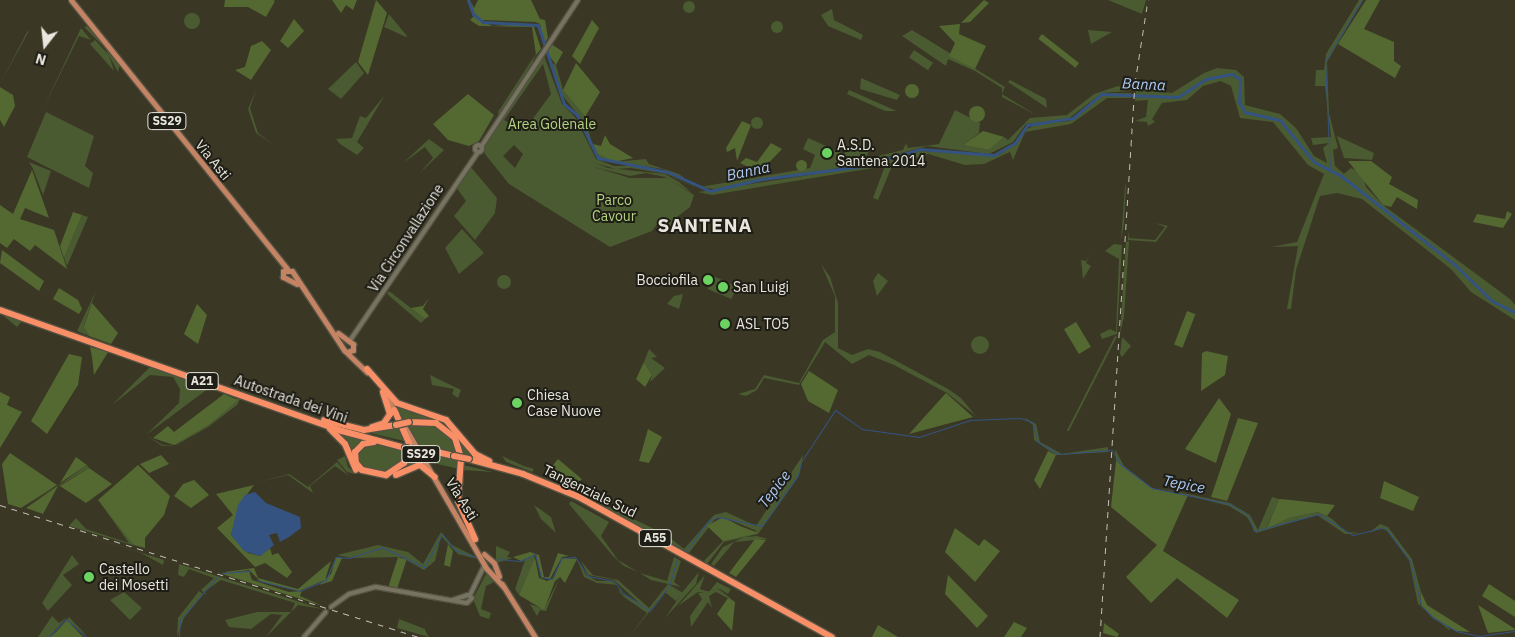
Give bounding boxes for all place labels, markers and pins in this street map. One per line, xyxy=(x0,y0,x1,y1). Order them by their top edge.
place label: A.S.D. Santena 2014 xyxy=(837,137,925,170)
marker: A.S.D. Santena 2014 xyxy=(821,147,833,159)
place label: Bocciofila xyxy=(637,272,698,288)
marker: Bocciofila xyxy=(702,274,714,286)
place label: San Luigi xyxy=(733,279,789,295)
marker: San Luigi xyxy=(717,281,729,293)
place label: ASL TO5 xyxy=(736,316,789,332)
marker: ASL TO5 xyxy=(718,317,732,331)
place label: Chiesa Case Nuove xyxy=(527,387,601,420)
marker: Chiesa Case Nuove xyxy=(511,397,523,409)
place label: Castello dei Mosetti xyxy=(99,561,169,594)
marker: Castello dei Mosetti xyxy=(83,571,95,583)

